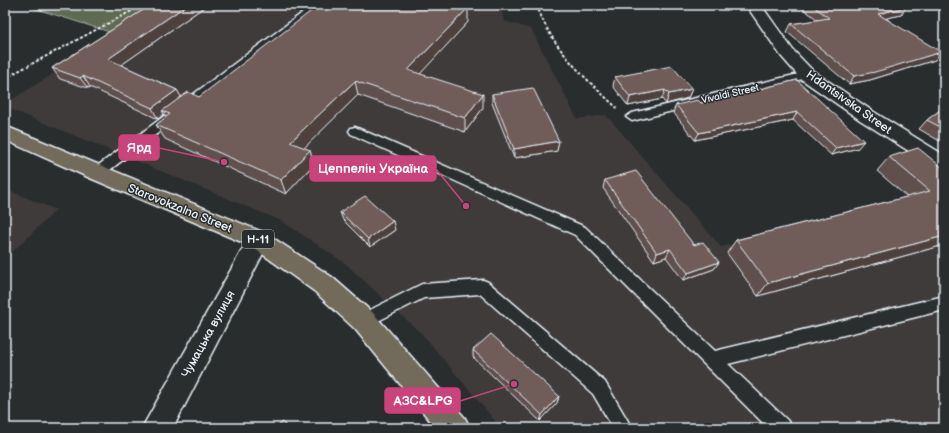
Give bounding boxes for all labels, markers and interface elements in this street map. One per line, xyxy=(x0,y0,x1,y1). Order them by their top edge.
street label: Hdantsivska Street xyxy=(803,67,895,138)
street label: Vivaldi Street xyxy=(700,82,760,106)
callout: Ярд xyxy=(119,135,159,160)
text: Ярд xyxy=(127,140,151,156)
callout: Цеппелін Україна xyxy=(310,156,436,181)
text: Цеппелін Україна xyxy=(318,161,429,177)
street label: Starovokzalna Street xyxy=(125,181,234,236)
road number: Н-11 xyxy=(242,230,274,248)
street label: Чумацька вулиця xyxy=(178,288,239,380)
callout: АЗС&LPG xyxy=(385,388,460,413)
text: АЗС&LPG xyxy=(393,393,453,409)

